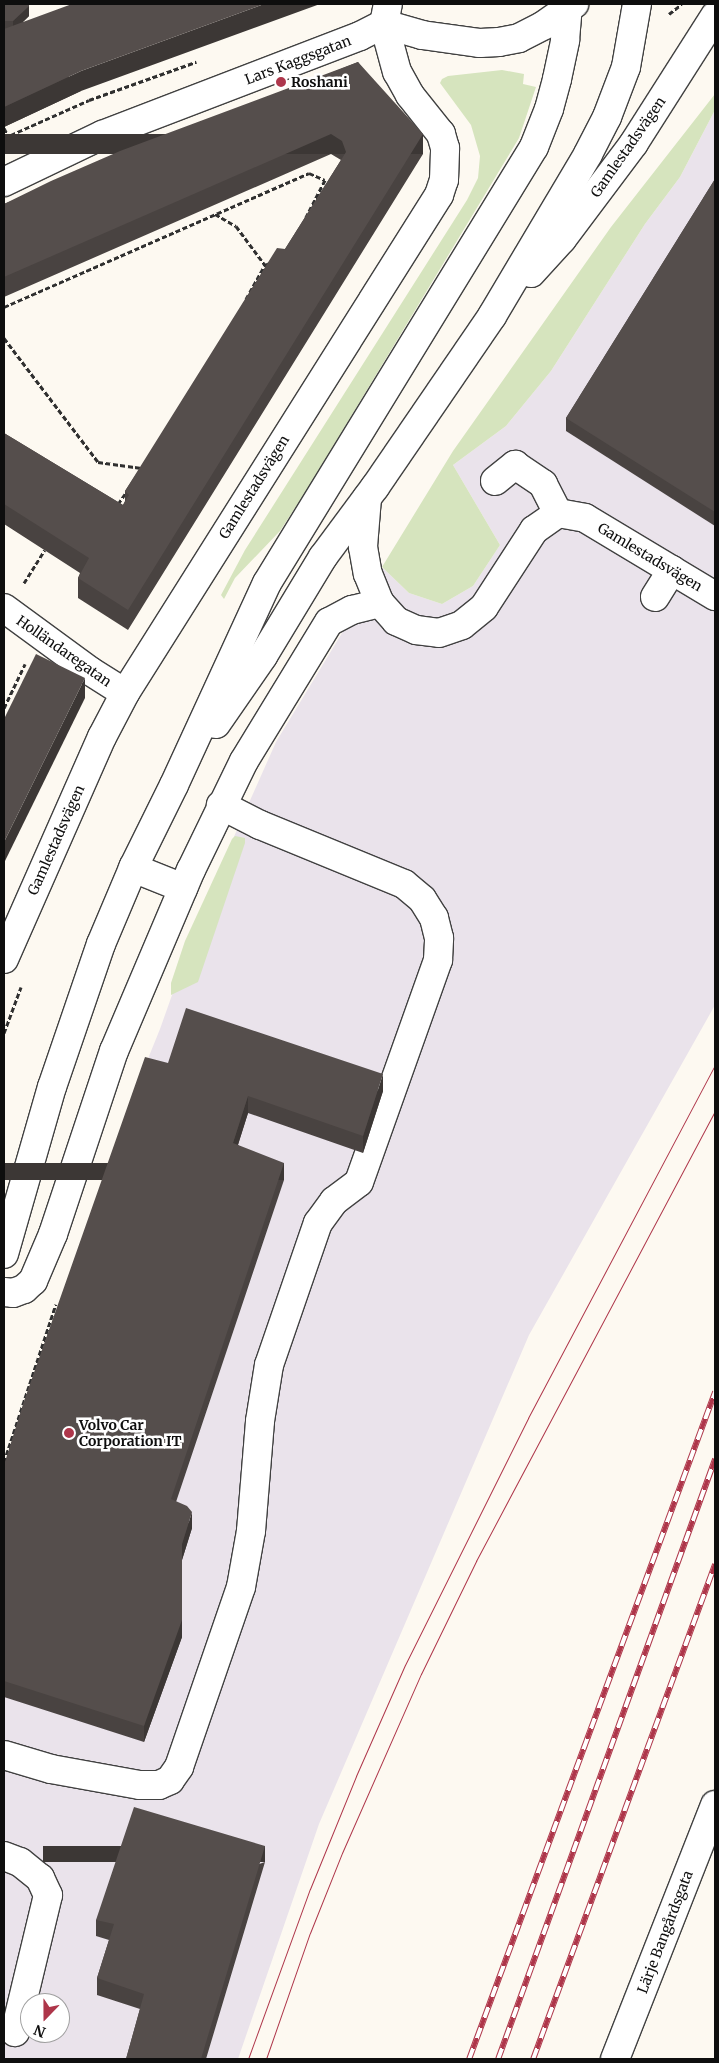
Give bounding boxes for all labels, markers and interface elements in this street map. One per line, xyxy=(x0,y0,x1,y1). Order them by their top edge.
street label: Lars Kaggsgatan xyxy=(243,32,353,88)
place label: Roshani xyxy=(291,74,348,90)
marker: Roshani xyxy=(275,76,287,88)
street label: Gamlestadsvägen xyxy=(587,94,669,200)
street label: Gamlestadsvägen xyxy=(215,432,293,542)
street label: Gamlestadsvägen xyxy=(595,519,705,595)
street label: Holländaregatan xyxy=(13,612,115,690)
street label: Gamlestadsvägen xyxy=(24,782,88,898)
place label: Volvo Car Corporation IT xyxy=(79,1417,182,1450)
marker: Volvo Car Corporation IT xyxy=(63,1427,75,1439)
street label: Lärje Bangårdsgata xyxy=(634,1868,696,1996)
north arrow xyxy=(20,1993,70,2043)
text: N xyxy=(31,2021,48,2041)

